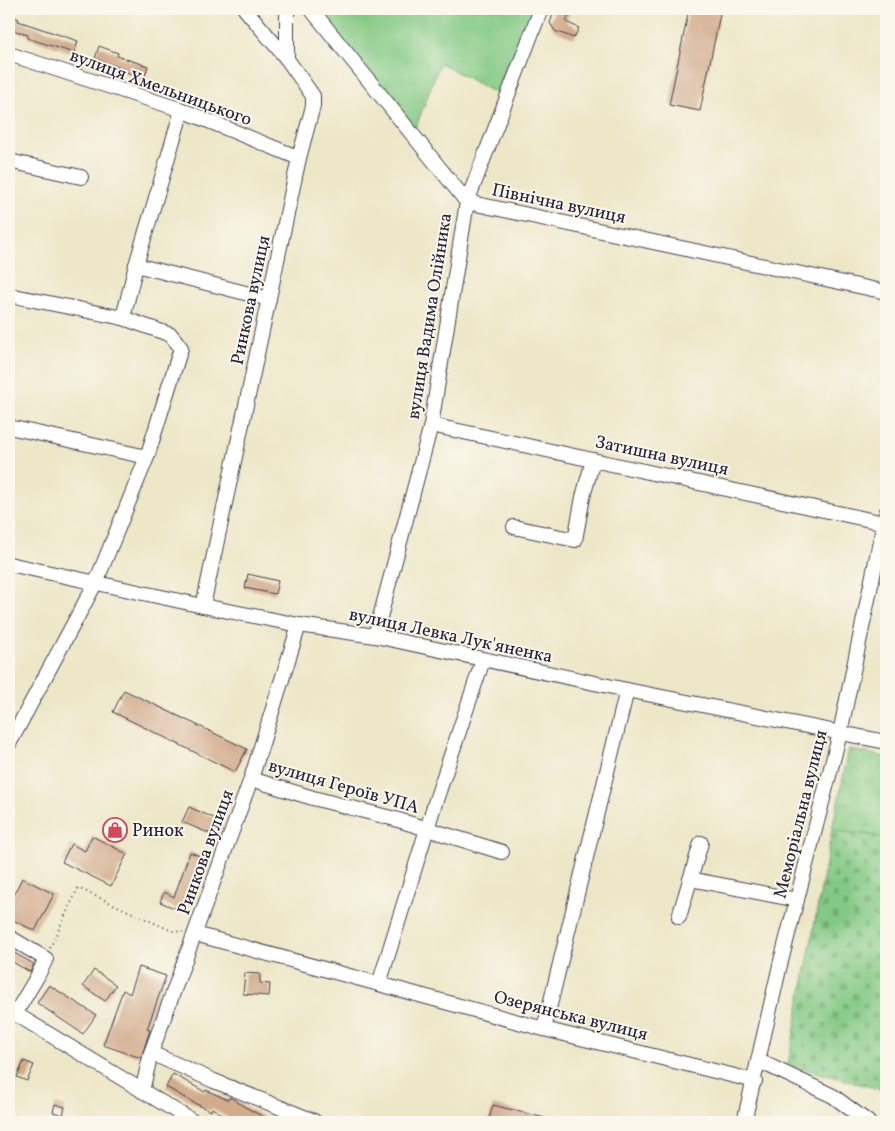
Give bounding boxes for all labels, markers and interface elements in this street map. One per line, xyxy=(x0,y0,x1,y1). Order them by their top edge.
street label: вулиця Хмельницького xyxy=(66,44,255,133)
street label: Північна вулиця xyxy=(489,178,628,231)
street label: вулиця Вадима Олійника xyxy=(402,211,459,421)
street label: Ринкова вулиця xyxy=(226,233,277,367)
street label: Затишна вулиця xyxy=(593,430,731,483)
street label: вулиця Левка Лук'яненка xyxy=(347,603,555,670)
street label: Меморіальна вулиця xyxy=(768,728,834,901)
street label: вулиця Героїв УПА xyxy=(265,754,422,821)
street label: Ринкова вулиця xyxy=(172,786,241,919)
shop icon: Ринок xyxy=(102,817,128,843)
place label: Ринок xyxy=(132,819,184,844)
street label: Озерянська вулиця xyxy=(491,985,650,1048)

